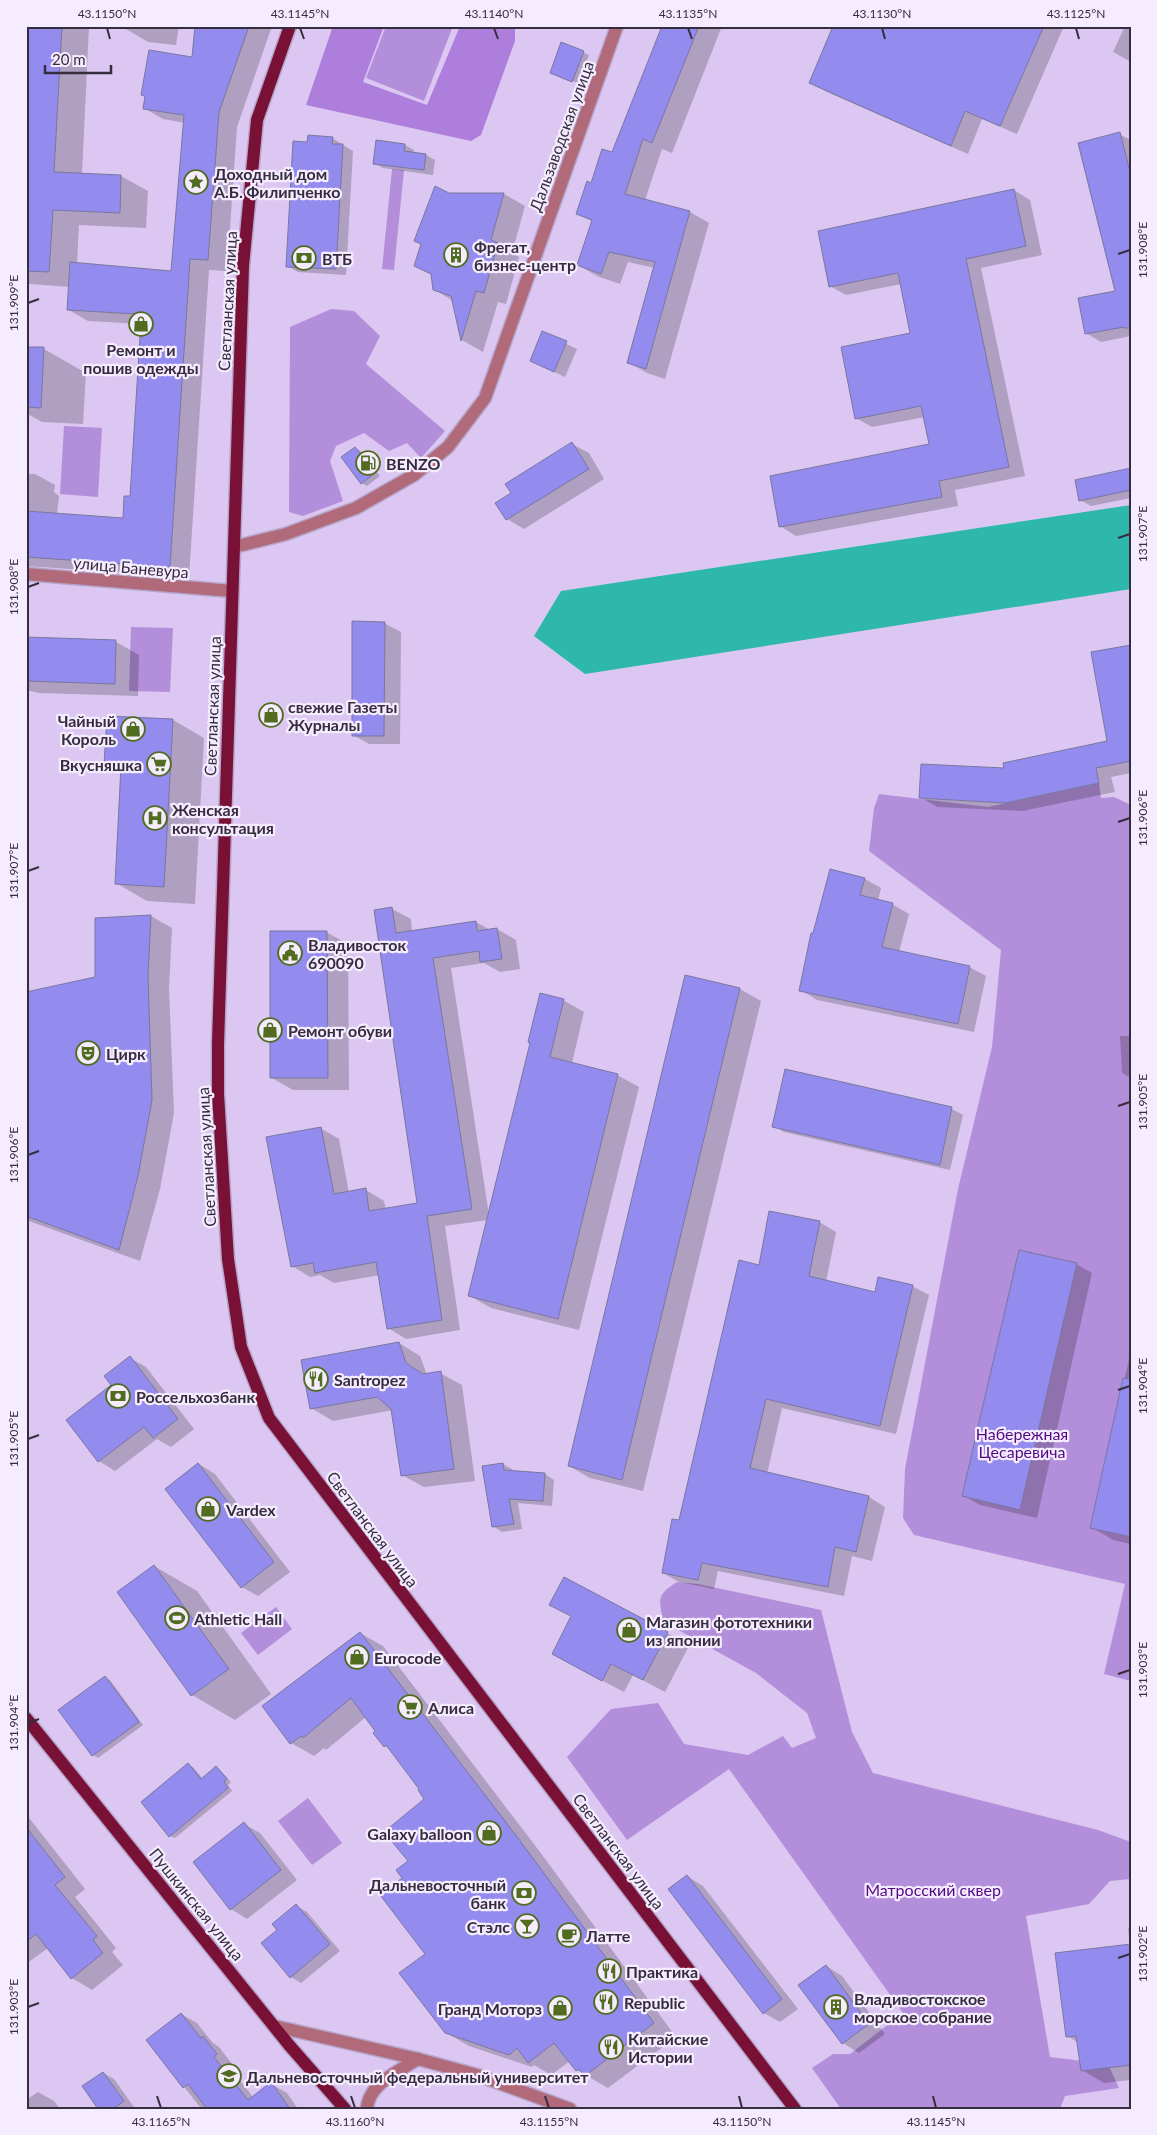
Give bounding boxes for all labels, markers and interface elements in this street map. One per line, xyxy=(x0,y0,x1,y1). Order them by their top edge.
text: 43.1150°N xyxy=(78,6,136,21)
text: 43.1145°N xyxy=(271,6,329,21)
text: 43.1140°N xyxy=(465,6,523,21)
text: 43.1135°N xyxy=(659,6,717,21)
text: 43.1130°N xyxy=(853,6,911,21)
text: 43.1125°N xyxy=(1047,6,1105,21)
scale bar xyxy=(45,42,111,74)
text: 20 m xyxy=(52,50,86,68)
street label: Дальзаводская улица xyxy=(525,58,597,214)
place label: Доходный дом А.Б. Филипченко xyxy=(213,164,340,201)
place icon: Доходный дом А.Б. Филипченко xyxy=(183,169,209,195)
text: 131.908°E xyxy=(1135,222,1150,278)
street label: Светланская улица xyxy=(214,231,240,371)
place label: Фрегат, бизнес-центр xyxy=(474,237,576,274)
building icon: Фрегат, бизнес-центр xyxy=(443,242,469,268)
bank icon: ВТБ xyxy=(291,245,317,271)
place label: ВТБ xyxy=(322,249,352,268)
text: 131.909°E xyxy=(6,275,21,331)
shop icon: Ремонт и пошив одежды xyxy=(128,311,154,337)
place label: Ремонт и пошив одежды xyxy=(83,340,199,377)
fuel station icon: BENZO xyxy=(355,450,381,476)
place label: BENZO xyxy=(386,454,441,473)
text: 131.907°E xyxy=(1135,506,1150,562)
street label: улица Баневура xyxy=(72,552,190,582)
text: 131.908°E xyxy=(6,559,21,615)
street label: Светланская улица xyxy=(200,636,224,776)
place label: свежие Газеты Журналы xyxy=(288,697,397,734)
shop icon: свежие Газеты Журналы xyxy=(258,702,284,728)
place label: Чайный Король xyxy=(58,711,116,748)
shop icon: Чайный Король xyxy=(120,716,146,742)
supermarket icon: Вкусняшка xyxy=(146,751,172,777)
place label: Вкусняшка xyxy=(60,755,142,774)
text: 131.906°E xyxy=(1135,790,1150,846)
place label: Женская консультация xyxy=(172,800,274,837)
hospital icon: Женская консультация xyxy=(142,805,168,831)
text: 131.907°E xyxy=(6,843,21,899)
place label: Владивосток 690090 xyxy=(308,935,406,972)
public building icon: Владивосток 690090 xyxy=(277,940,303,966)
shop icon: Ремонт обуви xyxy=(257,1017,283,1043)
place label: Ремонт обуви xyxy=(288,1021,392,1040)
theatre icon: Цирк xyxy=(75,1040,101,1066)
place label: Цирк xyxy=(106,1044,146,1063)
text: 131.905°E xyxy=(1135,1074,1150,1130)
street label: Светланская улица xyxy=(193,1087,219,1227)
text: 131.906°E xyxy=(6,1127,21,1183)
text: 131.904°E xyxy=(1135,1358,1150,1414)
restaurant icon: Santropez xyxy=(303,1366,329,1392)
place label: Santropez xyxy=(334,1370,406,1389)
bank icon: Россельхозбанк xyxy=(105,1383,131,1409)
place label: Россельхозбанк xyxy=(136,1387,255,1406)
text: 131.905°E xyxy=(6,1411,21,1467)
park label: Набережная Цесаревича xyxy=(976,1424,1068,1461)
street label: Светланская улица xyxy=(323,1467,423,1591)
shop icon: Vardex xyxy=(195,1496,221,1522)
place label: Vardex xyxy=(225,1500,276,1519)
sports icon: Athletic Hall xyxy=(164,1605,190,1631)
place label: Athletic Hall xyxy=(193,1609,282,1628)
place label: Магазин фототехники из японии xyxy=(646,1612,812,1649)
shop icon: Магазин фототехники из японии xyxy=(616,1617,642,1643)
text: 131.903°E xyxy=(1135,1642,1150,1698)
shop icon: Eurocode xyxy=(344,1644,370,1670)
place label: Eurocode xyxy=(374,1648,442,1667)
supermarket icon: Алиса xyxy=(397,1694,423,1720)
text: 131.904°E xyxy=(6,1695,21,1751)
place label: Алиса xyxy=(427,1698,474,1717)
street label: Светланская улица xyxy=(569,1789,669,1913)
shop icon: Galaxy balloon xyxy=(476,1820,502,1846)
place label: Galaxy balloon xyxy=(367,1824,472,1843)
street label: Пушкинская улица xyxy=(146,1844,248,1964)
place label: Дальневосточный банк xyxy=(369,1875,506,1912)
bank icon: Дальневосточный банк xyxy=(511,1880,537,1906)
park label: Матросский сквер xyxy=(865,1880,1001,1899)
bar icon: Стэлс xyxy=(514,1913,540,1939)
place label: Стэлс xyxy=(467,1917,510,1936)
cafe icon: Латте xyxy=(556,1922,582,1948)
place label: Латте xyxy=(585,1926,631,1945)
text: 131.902°E xyxy=(1135,1926,1150,1982)
restaurant icon: Практика xyxy=(596,1958,622,1984)
place label: Практика xyxy=(626,1962,698,1981)
text: 131.903°E xyxy=(6,1979,21,2035)
restaurant icon: Republic xyxy=(593,1989,619,2015)
place label: Владивостокское морское собрание xyxy=(854,1989,992,2026)
place label: Republic xyxy=(624,1993,686,2012)
building icon: Владивостокское морское собрание xyxy=(823,1994,849,2020)
shop icon: Гранд Моторз xyxy=(547,1995,573,2021)
place label: Гранд Моторз xyxy=(438,1999,542,2018)
place label: Китайские Истории xyxy=(628,2029,709,2066)
restaurant icon: Китайские Истории xyxy=(598,2034,624,2060)
school or university icon: Дальневосточный федеральный университет xyxy=(216,2063,242,2089)
place label: Дальневосточный федеральный университет xyxy=(246,2067,589,2086)
text: 43.1165°N xyxy=(132,2114,190,2129)
text: 43.1160°N xyxy=(326,2114,384,2129)
text: 43.1155°N xyxy=(520,2114,578,2129)
text: 43.1150°N xyxy=(713,2114,771,2129)
text: 43.1145°N xyxy=(907,2114,965,2129)

